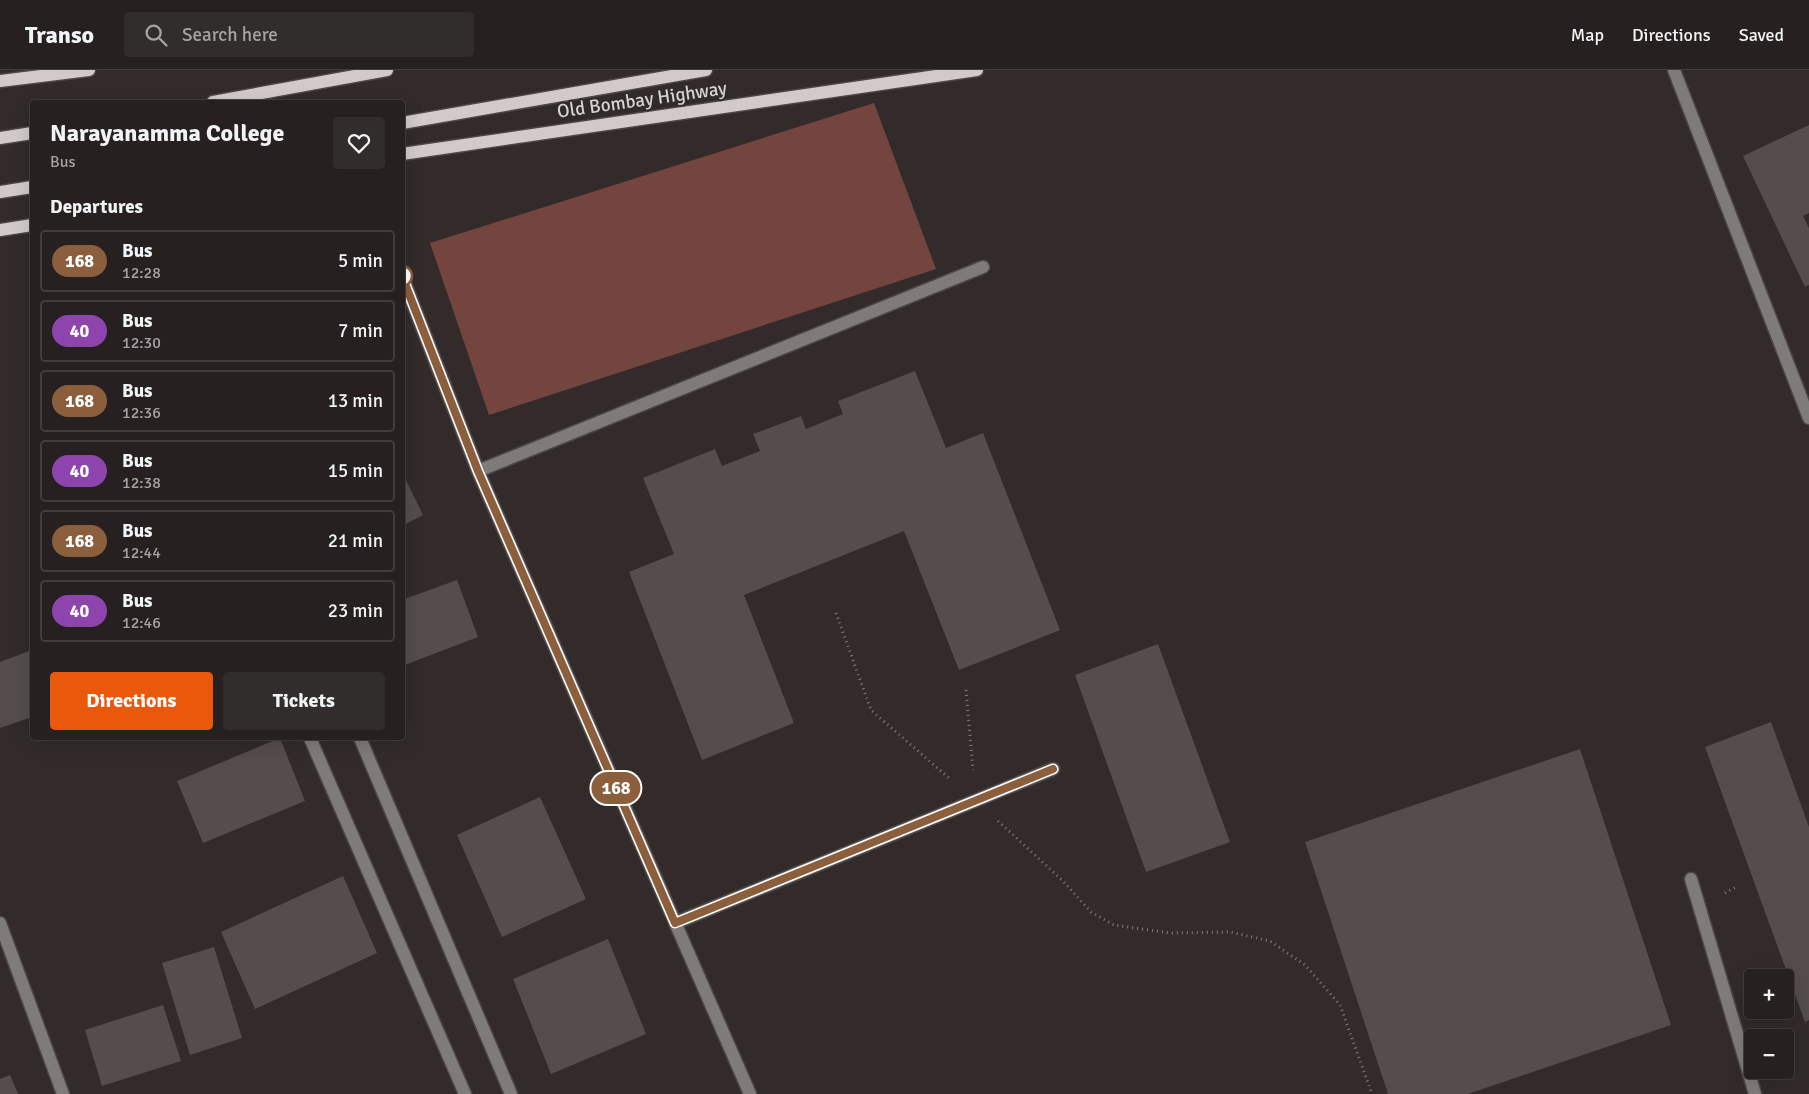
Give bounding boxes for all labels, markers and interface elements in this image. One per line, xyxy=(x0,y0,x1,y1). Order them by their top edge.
search box xyxy=(124,12,474,57)
text: Transo xyxy=(25,20,94,50)
icon: search xyxy=(142,21,170,49)
text: Search here xyxy=(182,23,278,47)
text: Map xyxy=(1571,24,1604,46)
text: Directions xyxy=(1632,24,1711,46)
text: Saved xyxy=(1739,24,1784,46)
street label: Old Bombay Highway xyxy=(556,76,728,124)
button: heart xyxy=(333,117,385,169)
text: Narayanamma College xyxy=(50,118,284,148)
text: Bus xyxy=(50,152,75,172)
text: Departures xyxy=(50,195,143,219)
text: Bus xyxy=(122,239,153,263)
text: 5 min xyxy=(338,249,383,273)
text: 168 xyxy=(65,250,94,272)
text: 12:28 xyxy=(122,263,161,283)
unlabelled marker xyxy=(391,265,413,287)
text: Bus xyxy=(122,309,153,333)
text: 7 min xyxy=(338,319,383,343)
text: 40 xyxy=(70,320,89,342)
text: 12:30 xyxy=(122,333,161,353)
text: Bus xyxy=(122,379,153,403)
text: 13 min xyxy=(328,389,383,413)
text: 168 xyxy=(65,390,94,412)
text: 12:36 xyxy=(122,403,161,423)
text: Bus xyxy=(122,449,153,473)
text: 15 min xyxy=(328,459,383,483)
text: 40 xyxy=(70,460,89,482)
text: 12:38 xyxy=(122,473,161,493)
text: Bus xyxy=(122,519,153,543)
text: 21 min xyxy=(328,529,383,553)
text: 168 xyxy=(65,530,94,552)
text: 12:44 xyxy=(122,543,161,563)
text: Bus xyxy=(122,589,153,613)
text: 23 min xyxy=(328,599,383,623)
text: 40 xyxy=(70,600,89,622)
text: 12:46 xyxy=(122,613,161,633)
button: Directions xyxy=(50,672,213,730)
button: Tickets xyxy=(223,672,385,730)
line badge: 168 xyxy=(587,772,645,804)
text: 168 xyxy=(601,777,631,799)
map controls xyxy=(1744,969,1794,1079)
button: + xyxy=(1744,969,1794,1019)
button: − xyxy=(1744,1029,1794,1079)

